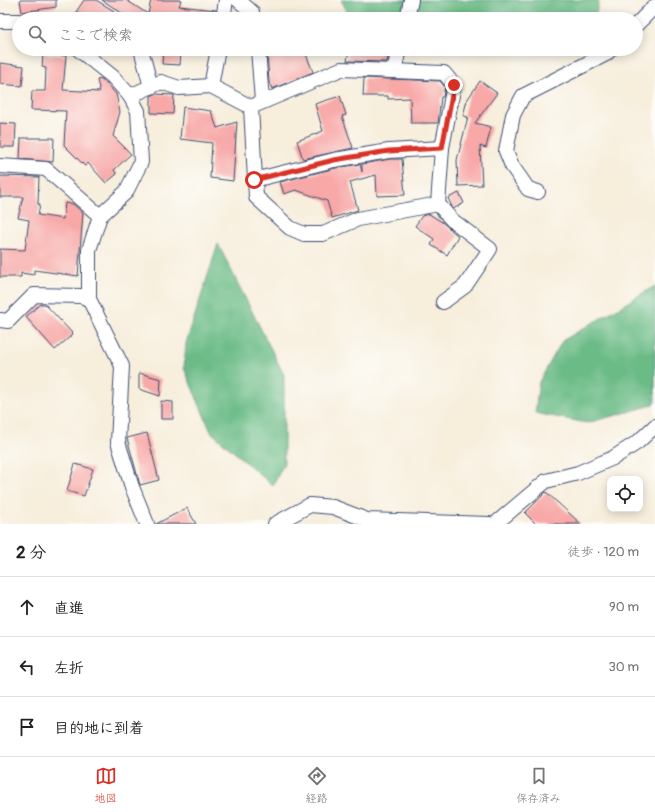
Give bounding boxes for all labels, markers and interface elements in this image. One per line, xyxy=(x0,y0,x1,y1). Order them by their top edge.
search box xyxy=(12,12,643,56)
icon: search xyxy=(26,23,48,45)
text: ここで検索 xyxy=(58,26,133,45)
route end xyxy=(445,76,463,94)
route start xyxy=(245,171,263,189)
map controls xyxy=(607,476,643,512)
button: locate xyxy=(607,476,643,512)
text: 2 分 xyxy=(16,542,46,563)
text: 徒歩 · 120 m xyxy=(568,544,639,560)
icon: ahead xyxy=(16,596,38,618)
text: 直進 xyxy=(54,599,84,618)
text: 90 m xyxy=(609,599,639,615)
icon: left xyxy=(16,656,38,678)
text: 左折 xyxy=(54,659,84,678)
text: 30 m xyxy=(609,659,639,675)
icon: arrive xyxy=(16,716,38,738)
text: 目的地に到着 xyxy=(54,719,144,738)
tab: 地図 xyxy=(95,765,117,805)
tab: 経路 xyxy=(306,765,328,805)
tab: 保存済み xyxy=(517,765,561,805)

